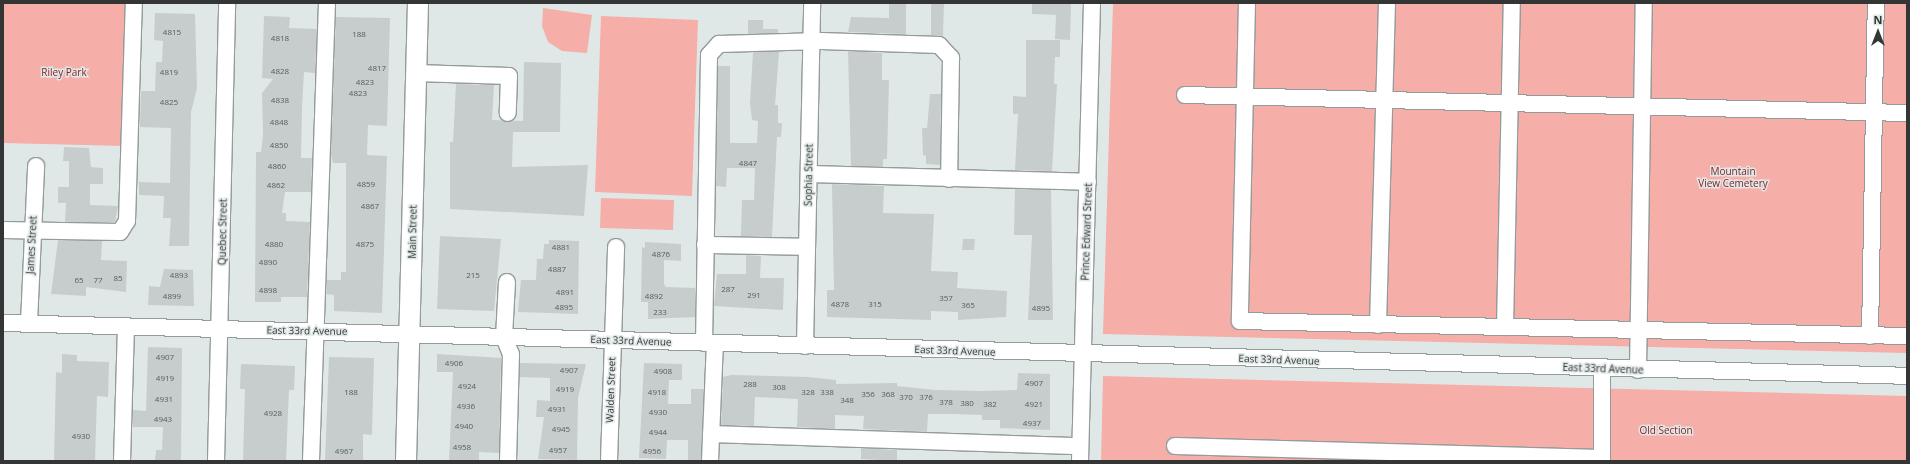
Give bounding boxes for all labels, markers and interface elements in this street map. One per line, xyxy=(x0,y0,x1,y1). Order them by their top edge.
north arrow xyxy=(1858,12,1898,52)
text: N xyxy=(1874,12,1882,27)
house number: 4815 xyxy=(163,27,181,37)
house number: 188 xyxy=(352,29,366,39)
house number: 4818 xyxy=(271,33,289,43)
house number: 4817 xyxy=(368,63,386,73)
house number: 4828 xyxy=(271,66,289,76)
park label: Riley Park xyxy=(41,67,87,79)
house number: 4819 xyxy=(160,67,178,77)
house number: 4823 xyxy=(356,77,374,87)
house number: 4823 xyxy=(349,88,367,98)
house number: 4838 xyxy=(271,95,289,105)
house number: 4825 xyxy=(160,97,178,107)
house number: 4848 xyxy=(270,117,288,127)
house number: 4850 xyxy=(270,140,288,150)
street label: Sophia Street xyxy=(802,144,816,206)
house number: 4847 xyxy=(739,158,757,168)
house number: 4860 xyxy=(268,161,286,171)
park label: Mountain View Cemetery xyxy=(1698,165,1768,188)
house number: 4859 xyxy=(357,179,375,189)
house number: 4862 xyxy=(267,180,285,190)
street label: Prince Edward Street xyxy=(1079,183,1095,281)
street label: Quebec Street xyxy=(216,199,230,265)
house number: 4867 xyxy=(361,201,379,211)
street label: Main Street xyxy=(407,205,419,259)
street label: James Street xyxy=(24,216,40,274)
house number: 4880 xyxy=(265,239,283,249)
house number: 4875 xyxy=(356,239,374,249)
house number: 4881 xyxy=(552,242,570,252)
house number: 4876 xyxy=(652,249,670,259)
house number: 4890 xyxy=(259,257,277,267)
house number: 4887 xyxy=(548,264,566,274)
house number: 4893 xyxy=(170,270,188,280)
house number: 215 xyxy=(466,270,480,280)
house number: 85 xyxy=(113,273,123,283)
house number: 65 xyxy=(74,275,84,285)
house number: 77 xyxy=(93,275,103,285)
house number: 287 xyxy=(721,284,735,294)
house number: 4898 xyxy=(259,285,277,295)
house number: 4891 xyxy=(556,287,574,297)
house number: 291 xyxy=(747,290,761,300)
house number: 4899 xyxy=(163,291,181,301)
house number: 4892 xyxy=(645,291,663,301)
house number: 357 xyxy=(939,293,953,303)
house number: 4878 xyxy=(831,299,849,309)
house number: 315 xyxy=(868,299,882,309)
house number: 365 xyxy=(961,300,975,310)
house number: 4895 xyxy=(555,302,573,312)
house number: 4895 xyxy=(1032,303,1050,313)
house number: 233 xyxy=(653,307,667,317)
street label: East 33rd Avenue xyxy=(266,324,348,338)
street label: East 33rd Avenue xyxy=(590,334,672,348)
street label: East 33rd Avenue xyxy=(914,344,996,358)
house number: 4907 xyxy=(156,352,174,362)
street label: East 33rd Avenue xyxy=(1238,353,1320,367)
street label: Walden Street xyxy=(604,357,618,423)
house number: 4906 xyxy=(445,358,463,368)
street label: East 33rd Avenue xyxy=(1562,362,1644,376)
house number: 4907 xyxy=(560,365,578,375)
house number: 4908 xyxy=(654,366,672,376)
house number: 4919 xyxy=(156,373,174,383)
house number: 4907 xyxy=(1025,378,1043,388)
house number: 288 xyxy=(743,379,757,389)
house number: 4924 xyxy=(458,381,476,391)
house number: 308 xyxy=(772,382,786,392)
house number: 4919 xyxy=(556,384,574,394)
house number: 188 xyxy=(344,387,358,397)
house number: 4918 xyxy=(648,387,666,397)
house number: 328 xyxy=(801,387,815,397)
house number: 338 xyxy=(820,387,834,397)
house number: 356 xyxy=(861,389,875,399)
house number: 368 xyxy=(881,389,895,399)
house number: 370 xyxy=(899,392,913,402)
house number: 376 xyxy=(919,392,933,402)
house number: 4931 xyxy=(155,394,173,404)
house number: 348 xyxy=(840,395,854,405)
house number: 378 xyxy=(939,397,953,407)
house number: 380 xyxy=(960,398,974,408)
house number: 382 xyxy=(983,399,997,409)
house number: 4921 xyxy=(1025,399,1043,409)
house number: 4936 xyxy=(457,401,475,411)
house number: 4931 xyxy=(548,404,566,414)
house number: 4930 xyxy=(649,407,667,417)
house number: 4928 xyxy=(264,408,282,418)
house number: 4943 xyxy=(154,414,172,424)
house number: 4937 xyxy=(1023,418,1041,428)
house number: 4940 xyxy=(455,421,473,431)
house number: 4945 xyxy=(552,424,570,434)
park label: Old Section xyxy=(1639,425,1693,437)
house number: 4944 xyxy=(649,427,667,437)
house number: 4930 xyxy=(72,431,90,441)
house number: 4958 xyxy=(453,442,471,452)
house number: 4957 xyxy=(549,445,567,455)
house number: 4967 xyxy=(335,446,353,456)
house number: 4956 xyxy=(643,446,661,456)

